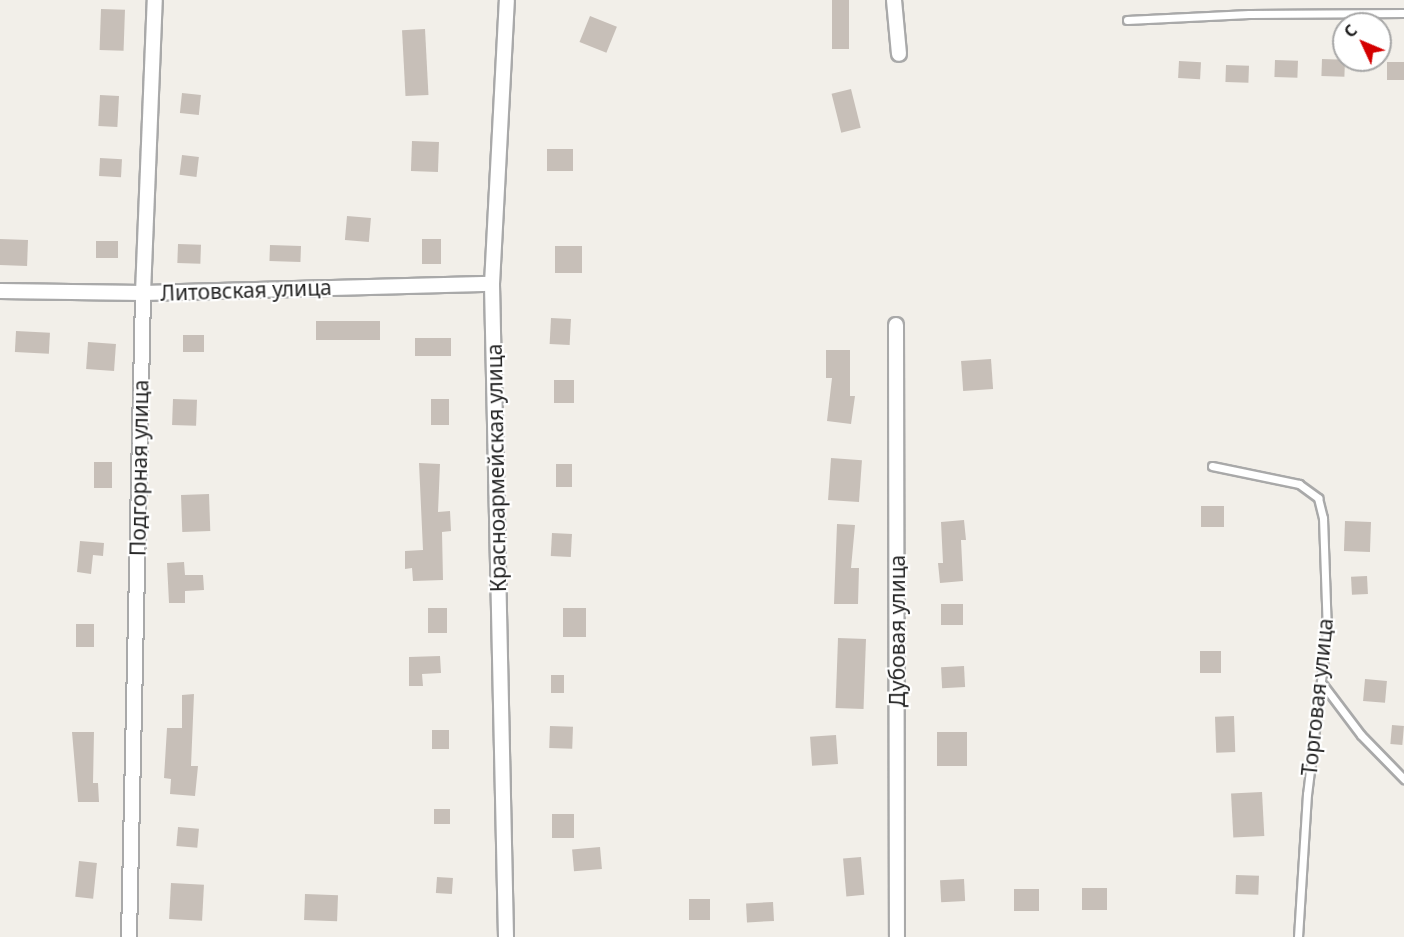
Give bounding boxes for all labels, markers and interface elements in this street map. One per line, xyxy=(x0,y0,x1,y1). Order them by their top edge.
north arrow xyxy=(1332,12,1392,72)
text: С xyxy=(1339,20,1362,42)
street label: Литовская улица xyxy=(160,274,332,306)
street label: Красноармейская улица xyxy=(481,344,511,592)
street label: Подгорная улица xyxy=(125,380,153,556)
street label: Дубовая улица xyxy=(884,555,910,707)
street label: Торговая улица xyxy=(1296,617,1338,777)

